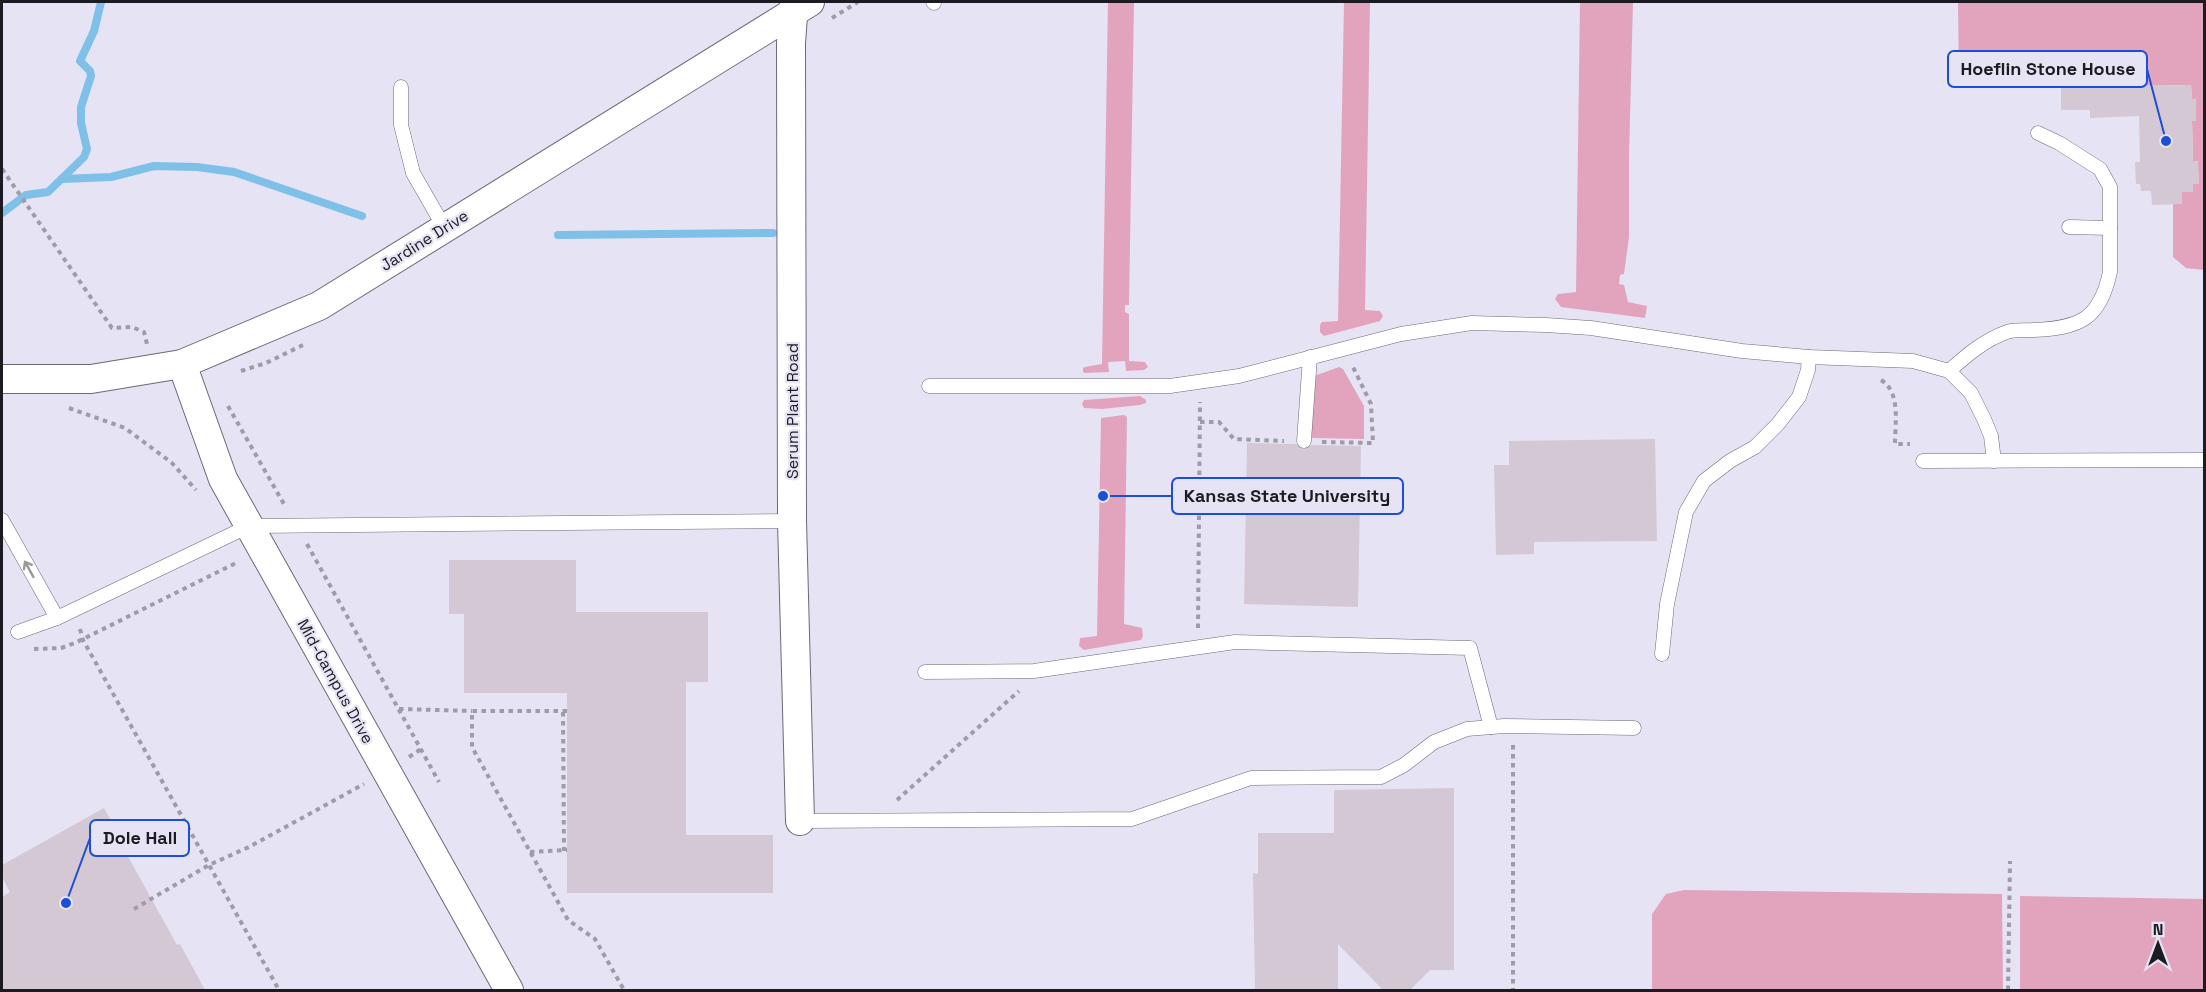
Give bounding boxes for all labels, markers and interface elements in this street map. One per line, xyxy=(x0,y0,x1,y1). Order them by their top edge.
callout: Hoeflin Stone House xyxy=(1948,51,2147,87)
text: Hoeflin Stone House xyxy=(1960,57,2136,80)
street label: Jardine Drive xyxy=(376,205,472,276)
street label: Serum Plant Road xyxy=(782,343,803,479)
callout: Kansas State University xyxy=(1172,478,1403,514)
text: Kansas State University xyxy=(1184,484,1390,507)
one-way arrow xyxy=(23,561,34,579)
street label: Mid-Campus Drive xyxy=(293,615,379,747)
callout: Dole Hall xyxy=(90,820,189,856)
text: Dole Hall xyxy=(103,826,177,849)
north arrow xyxy=(2128,914,2188,974)
text: N xyxy=(2153,919,2163,940)

